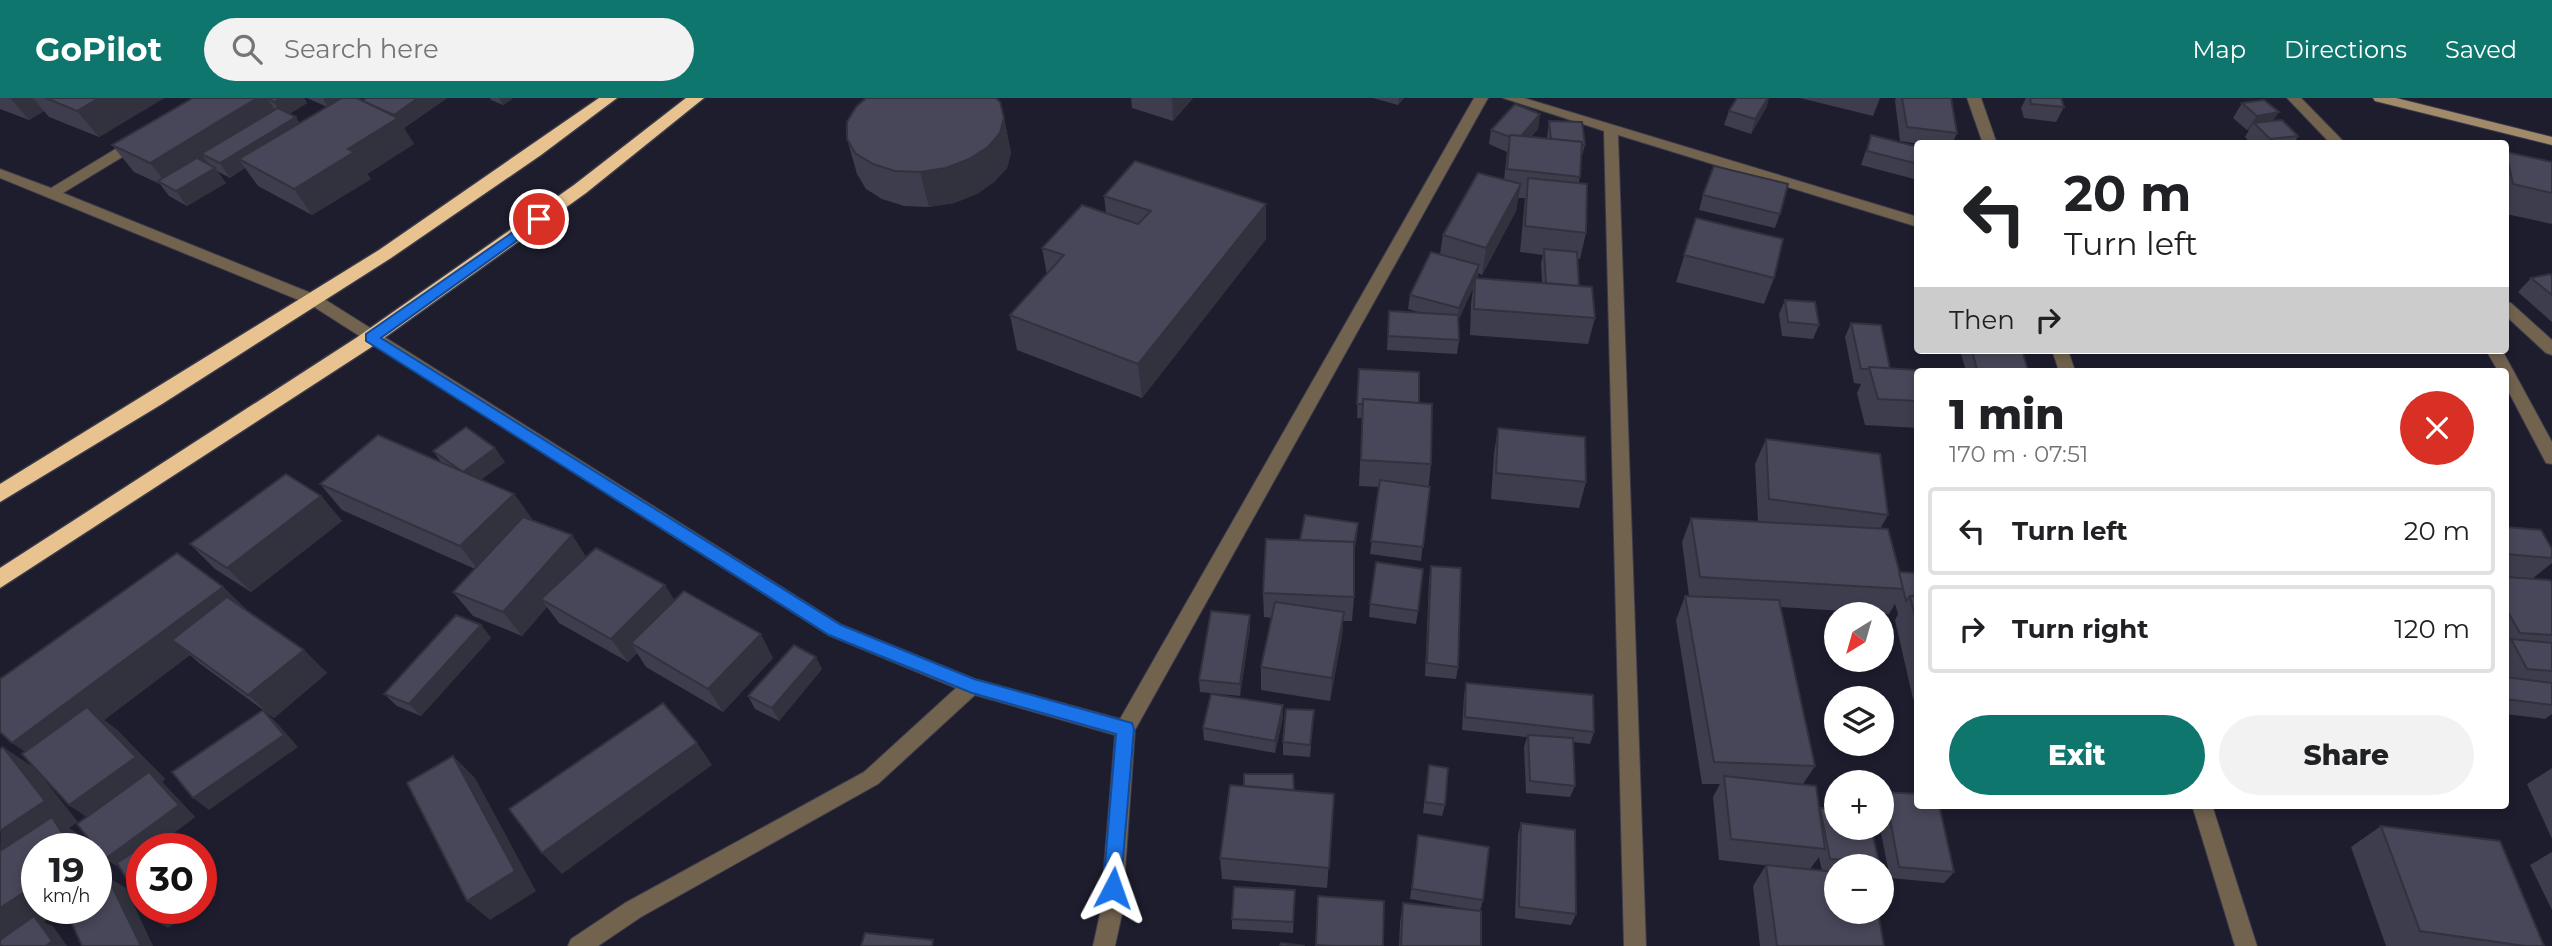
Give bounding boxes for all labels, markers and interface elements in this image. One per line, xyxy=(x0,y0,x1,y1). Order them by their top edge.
search box xyxy=(204,18,694,81)
text: GoPilot xyxy=(35,29,162,69)
icon: search xyxy=(228,30,266,68)
text: Search here xyxy=(284,33,439,65)
text: Map xyxy=(2193,35,2246,64)
text: Directions xyxy=(2284,35,2407,64)
text: Saved xyxy=(2445,35,2517,64)
text: 20 m xyxy=(2064,164,2191,223)
icon: left xyxy=(1949,168,2040,259)
pin xyxy=(509,189,569,249)
icon: arrive xyxy=(520,200,558,238)
text: Turn left xyxy=(2064,224,2198,263)
icon: right xyxy=(2029,301,2067,339)
text: Then xyxy=(1949,304,2015,336)
text: 1 min xyxy=(1949,388,2065,440)
button: close xyxy=(2400,391,2474,465)
text: 170 m · 07:51 xyxy=(1949,440,2088,468)
icon: left xyxy=(1953,512,1991,550)
text: Turn left xyxy=(2012,515,2128,547)
text: 20 m xyxy=(2404,515,2470,547)
north arrow xyxy=(1824,602,1894,672)
map controls xyxy=(1824,602,1894,924)
icon: right xyxy=(1953,610,1991,648)
text: Turn right xyxy=(2012,613,2148,645)
text: 120 m xyxy=(2394,613,2470,645)
button: layers xyxy=(1824,686,1894,756)
button: Exit xyxy=(1949,715,2205,795)
button: Share xyxy=(2219,715,2474,795)
button: + xyxy=(1824,770,1894,840)
speed limit sign: 30 xyxy=(126,833,217,924)
text: 19 xyxy=(48,848,85,891)
position arrow xyxy=(1076,851,1150,925)
button: − xyxy=(1824,854,1894,924)
text: km/h xyxy=(42,885,91,907)

